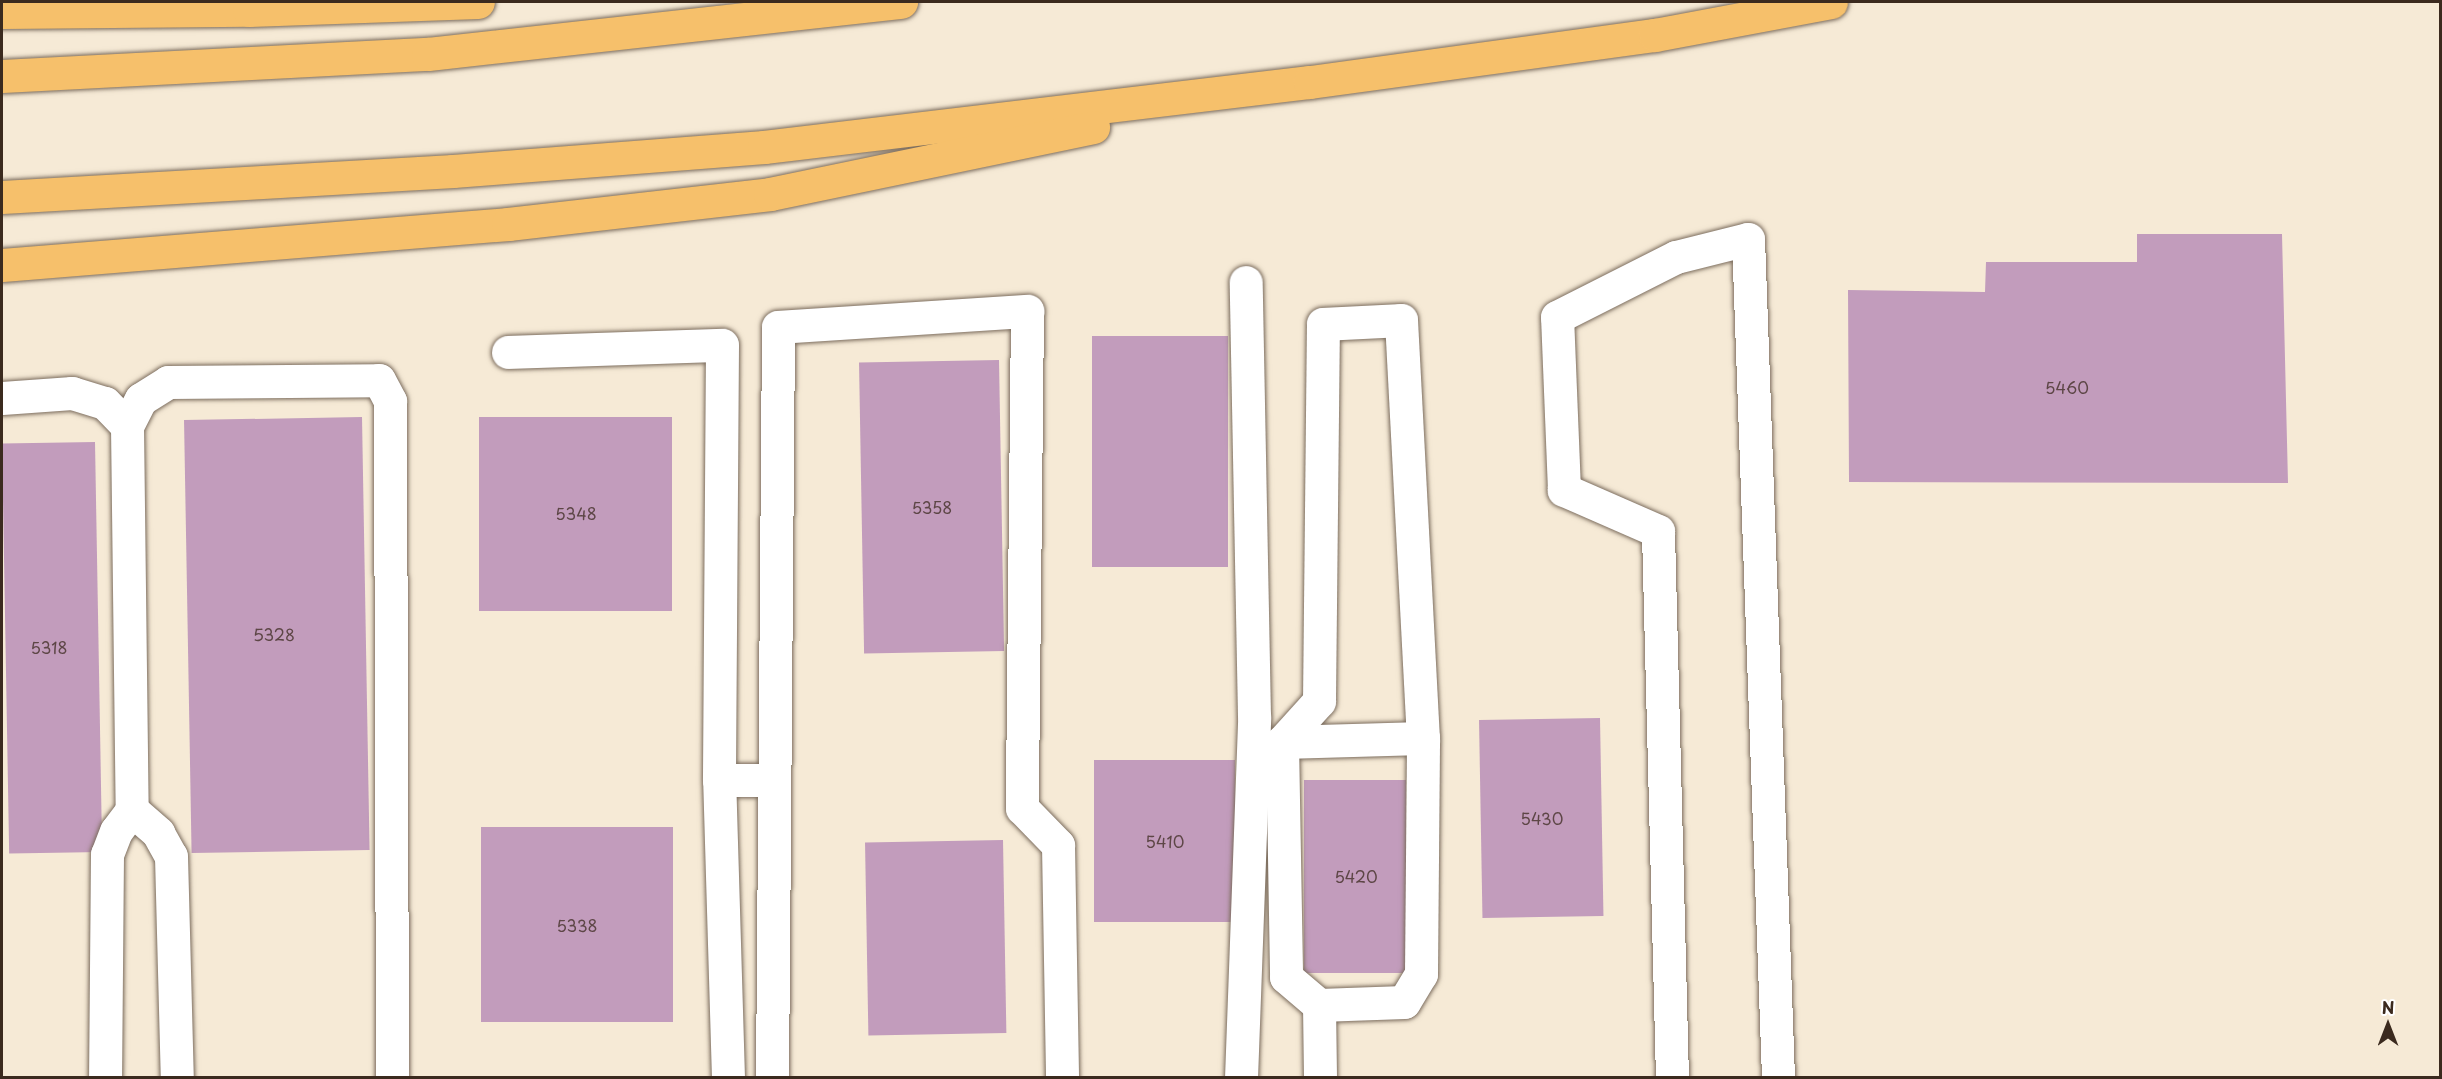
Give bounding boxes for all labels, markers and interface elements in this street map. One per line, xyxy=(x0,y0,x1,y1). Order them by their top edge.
house number: 5460 xyxy=(2045,377,2089,397)
house number: 5358 xyxy=(912,497,952,517)
house number: 5348 xyxy=(555,503,597,523)
house number: 5328 xyxy=(253,624,295,644)
house number: 5318 xyxy=(30,637,68,657)
house number: 5430 xyxy=(1521,808,1563,828)
house number: 5410 xyxy=(1146,831,1184,851)
house number: 5420 xyxy=(1334,866,1378,886)
house number: 5338 xyxy=(556,915,598,935)
north arrow xyxy=(2358,995,2418,1055)
text: N xyxy=(2382,995,2394,1019)

